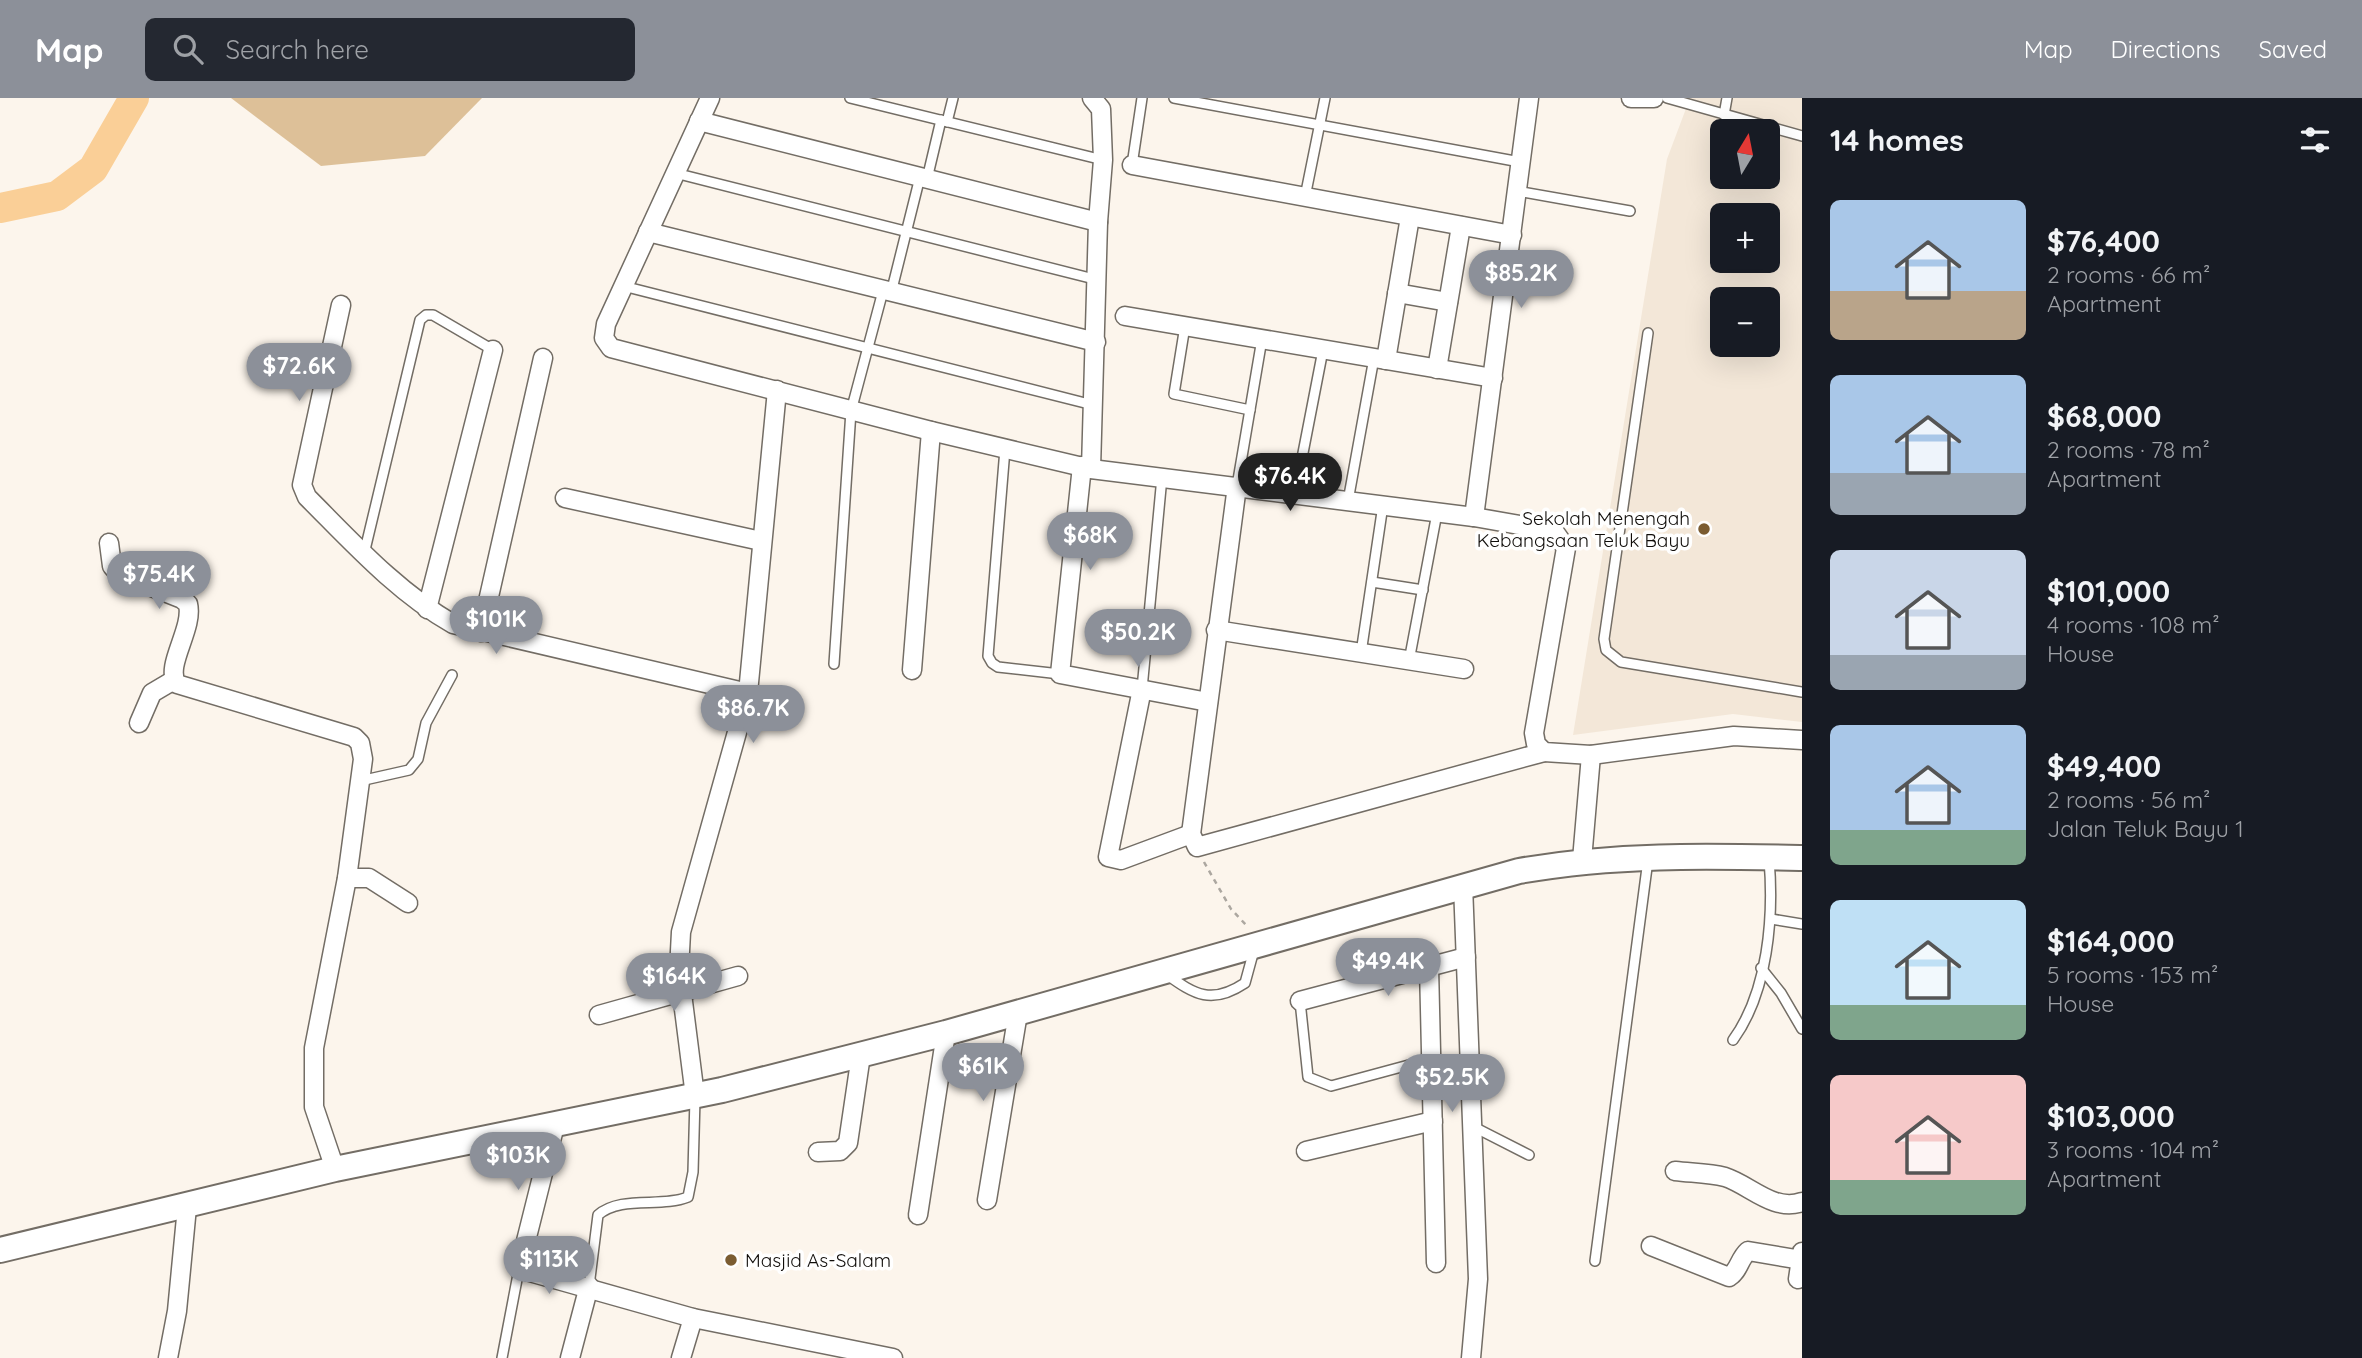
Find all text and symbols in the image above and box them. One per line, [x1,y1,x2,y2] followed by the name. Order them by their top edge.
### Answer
[145,18,635,81] search box
[35,29,103,70] text: Map
[169,30,207,68] icon: search
[225,33,369,66] text: Search here
[2024,34,2073,64] text: Map
[2111,34,2221,64] text: Directions
[2259,34,2327,64] text: Saved
[1710,119,1780,189] north arrow
[1710,119,1780,357] map controls
[1830,121,1964,159] text: 14 homes
[2296,121,2334,159] icon: filters
[1710,203,1780,273] button: +
[2047,222,2160,260] text: $76,400
[1886,228,1970,312] icon: home
[1464,250,1578,310] pin: $85.2K
[1485,258,1557,287] text: $85.2K
[2047,260,2210,289] text: 2 rooms · 66 m²
[1710,287,1780,357] button: −
[2047,289,2161,318] text: Apartment
[242,344,356,403] pin: $72.6K
[263,351,335,380] text: $72.6K
[2047,397,2161,435] text: $68,000
[1886,403,1970,487] icon: home
[2047,435,2210,464] text: 2 rooms · 78 m²
[1233,454,1347,513] pin: $76.4K
[1254,461,1326,490] text: $76.4K
[2047,464,2161,493] text: Apartment
[1477,506,1690,552] place label: Sekolah Menengah Kebangsaan Teluk Bayu
[1049,512,1131,572] pin: $68K
[1063,520,1117,549] text: $68K
[1696,521,1712,537] marker: Sekolah Menengah Kebangsaan Teluk Bayu
[102,552,216,611] pin: $75.4K
[123,559,195,588] text: $75.4K
[2047,572,2170,610] text: $101,000
[1886,578,1970,662] icon: home
[447,596,545,656] pin: $101K
[466,604,526,633] text: $101K
[1081,610,1195,669] pin: $50.2K
[2047,610,2220,639] text: 4 rooms · 108 m²
[1101,617,1175,646] text: $50.2K
[2047,639,2114,668] text: House
[696,686,810,745] pin: $86.7K
[717,693,789,722] text: $86.7K
[2047,747,2161,785] text: $49,400
[1886,753,1970,837] icon: home
[2047,785,2210,814] text: 2 rooms · 56 m²
[2047,814,2244,843] text: Jalan Teluk Bayu 1
[2047,922,2174,960] text: $164,000
[1886,928,1970,1012] icon: home
[1331,939,1445,998] pin: $49.4K
[1352,946,1424,975] text: $49.4K
[625,954,723,1013] pin: $164K
[2047,960,2218,989] text: 5 rooms · 153 m²
[642,961,706,990] text: $164K
[2047,989,2114,1018] text: House
[942,1044,1024,1103] pin: $61K
[958,1051,1008,1080] text: $61K
[1395,1054,1509,1114] pin: $52.5K
[1415,1062,1489,1091] text: $52.5K
[2047,1097,2175,1135] text: $103,000
[1886,1103,1970,1187] icon: home
[469,1132,567,1192] pin: $103K
[2047,1135,2219,1164] text: 3 rooms · 104 m²
[486,1140,550,1169] text: $103K
[2047,1164,2161,1193] text: Apartment
[500,1236,598,1296] pin: $113K
[519,1244,579,1273] text: $113K
[745,1248,891,1272] place label: Masjid As-Salam
[723,1252,739,1268] marker: Masjid As-Salam

